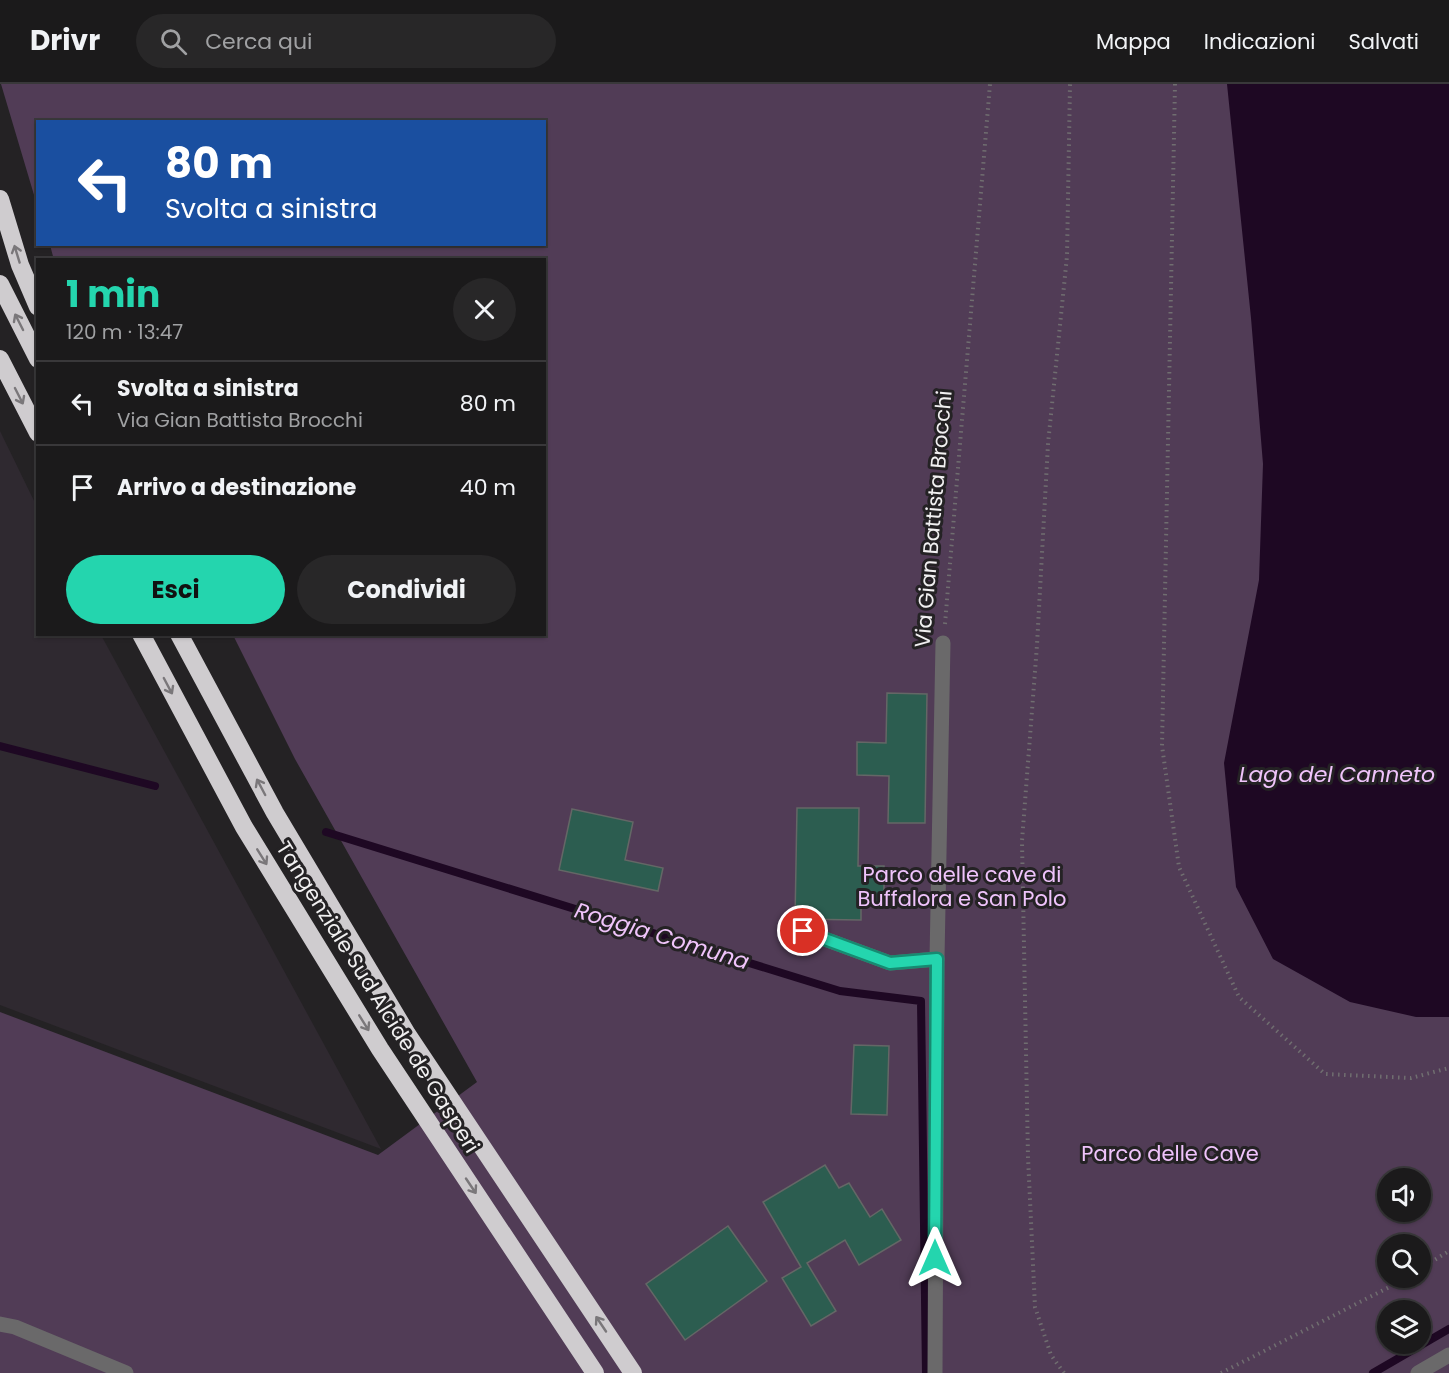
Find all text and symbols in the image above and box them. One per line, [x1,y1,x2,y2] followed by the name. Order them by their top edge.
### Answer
[136,14,556,68] search box
[30,21,100,60] text: Drivr
[157,25,190,58] icon: search
[205,26,312,57] text: Cerca qui
[1096,27,1171,56] text: Mappa
[1204,27,1316,56] text: Indicazioni
[1349,27,1419,56] text: Salvati
[165,134,273,193] text: 80 m
[66,144,144,222] icon: left
[165,190,378,227] text: Svolta a sinistra
[11,245,22,264] one-way arrow
[66,269,160,320] text: 1 min
[453,278,516,341] button: close
[12,313,24,331] one-way arrow
[66,318,183,346] text: 120 m · 13:47
[117,373,299,404] text: Svolta a sinistra
[13,386,25,404] one-way arrow
[66,387,99,420] icon: left
[460,388,516,419] text: 80 m
[907,389,959,649] street label: Via Gian Battista Brocchi
[117,406,363,434] text: Via Gian Battista Brocchi
[66,471,99,504] icon: arrive
[117,472,356,503] text: Arrivo a destinazione
[460,472,516,503] text: 40 m
[66,555,285,624] button: Esci
[297,555,516,624] button: Condividi
[162,677,174,694] one-way arrow
[1239,759,1435,790] water label: Lago del Canneto
[255,779,267,796] one-way arrow
[270,836,486,1158] street label: Tangenziale Sud Alcide de Gasperi
[257,848,269,865] one-way arrow
[858,860,1066,913] park label: Parco delle cave di Buffalora e San Polo
[571,895,753,977] water label: Roggia Comuna
[777,905,828,956] pin
[786,914,819,947] icon: arrive
[359,1014,371,1031] one-way arrow
[1081,1139,1259,1168] park label: Parco delle Cave
[1377,1168,1431,1354] map controls
[1377,1168,1431,1222] button: sound
[466,1177,478,1194] one-way arrow
[903,1226,967,1290] position arrow
[1377,1234,1431,1288] button: search
[1377,1300,1431,1354] button: layers
[594,1316,607,1333] one-way arrow

